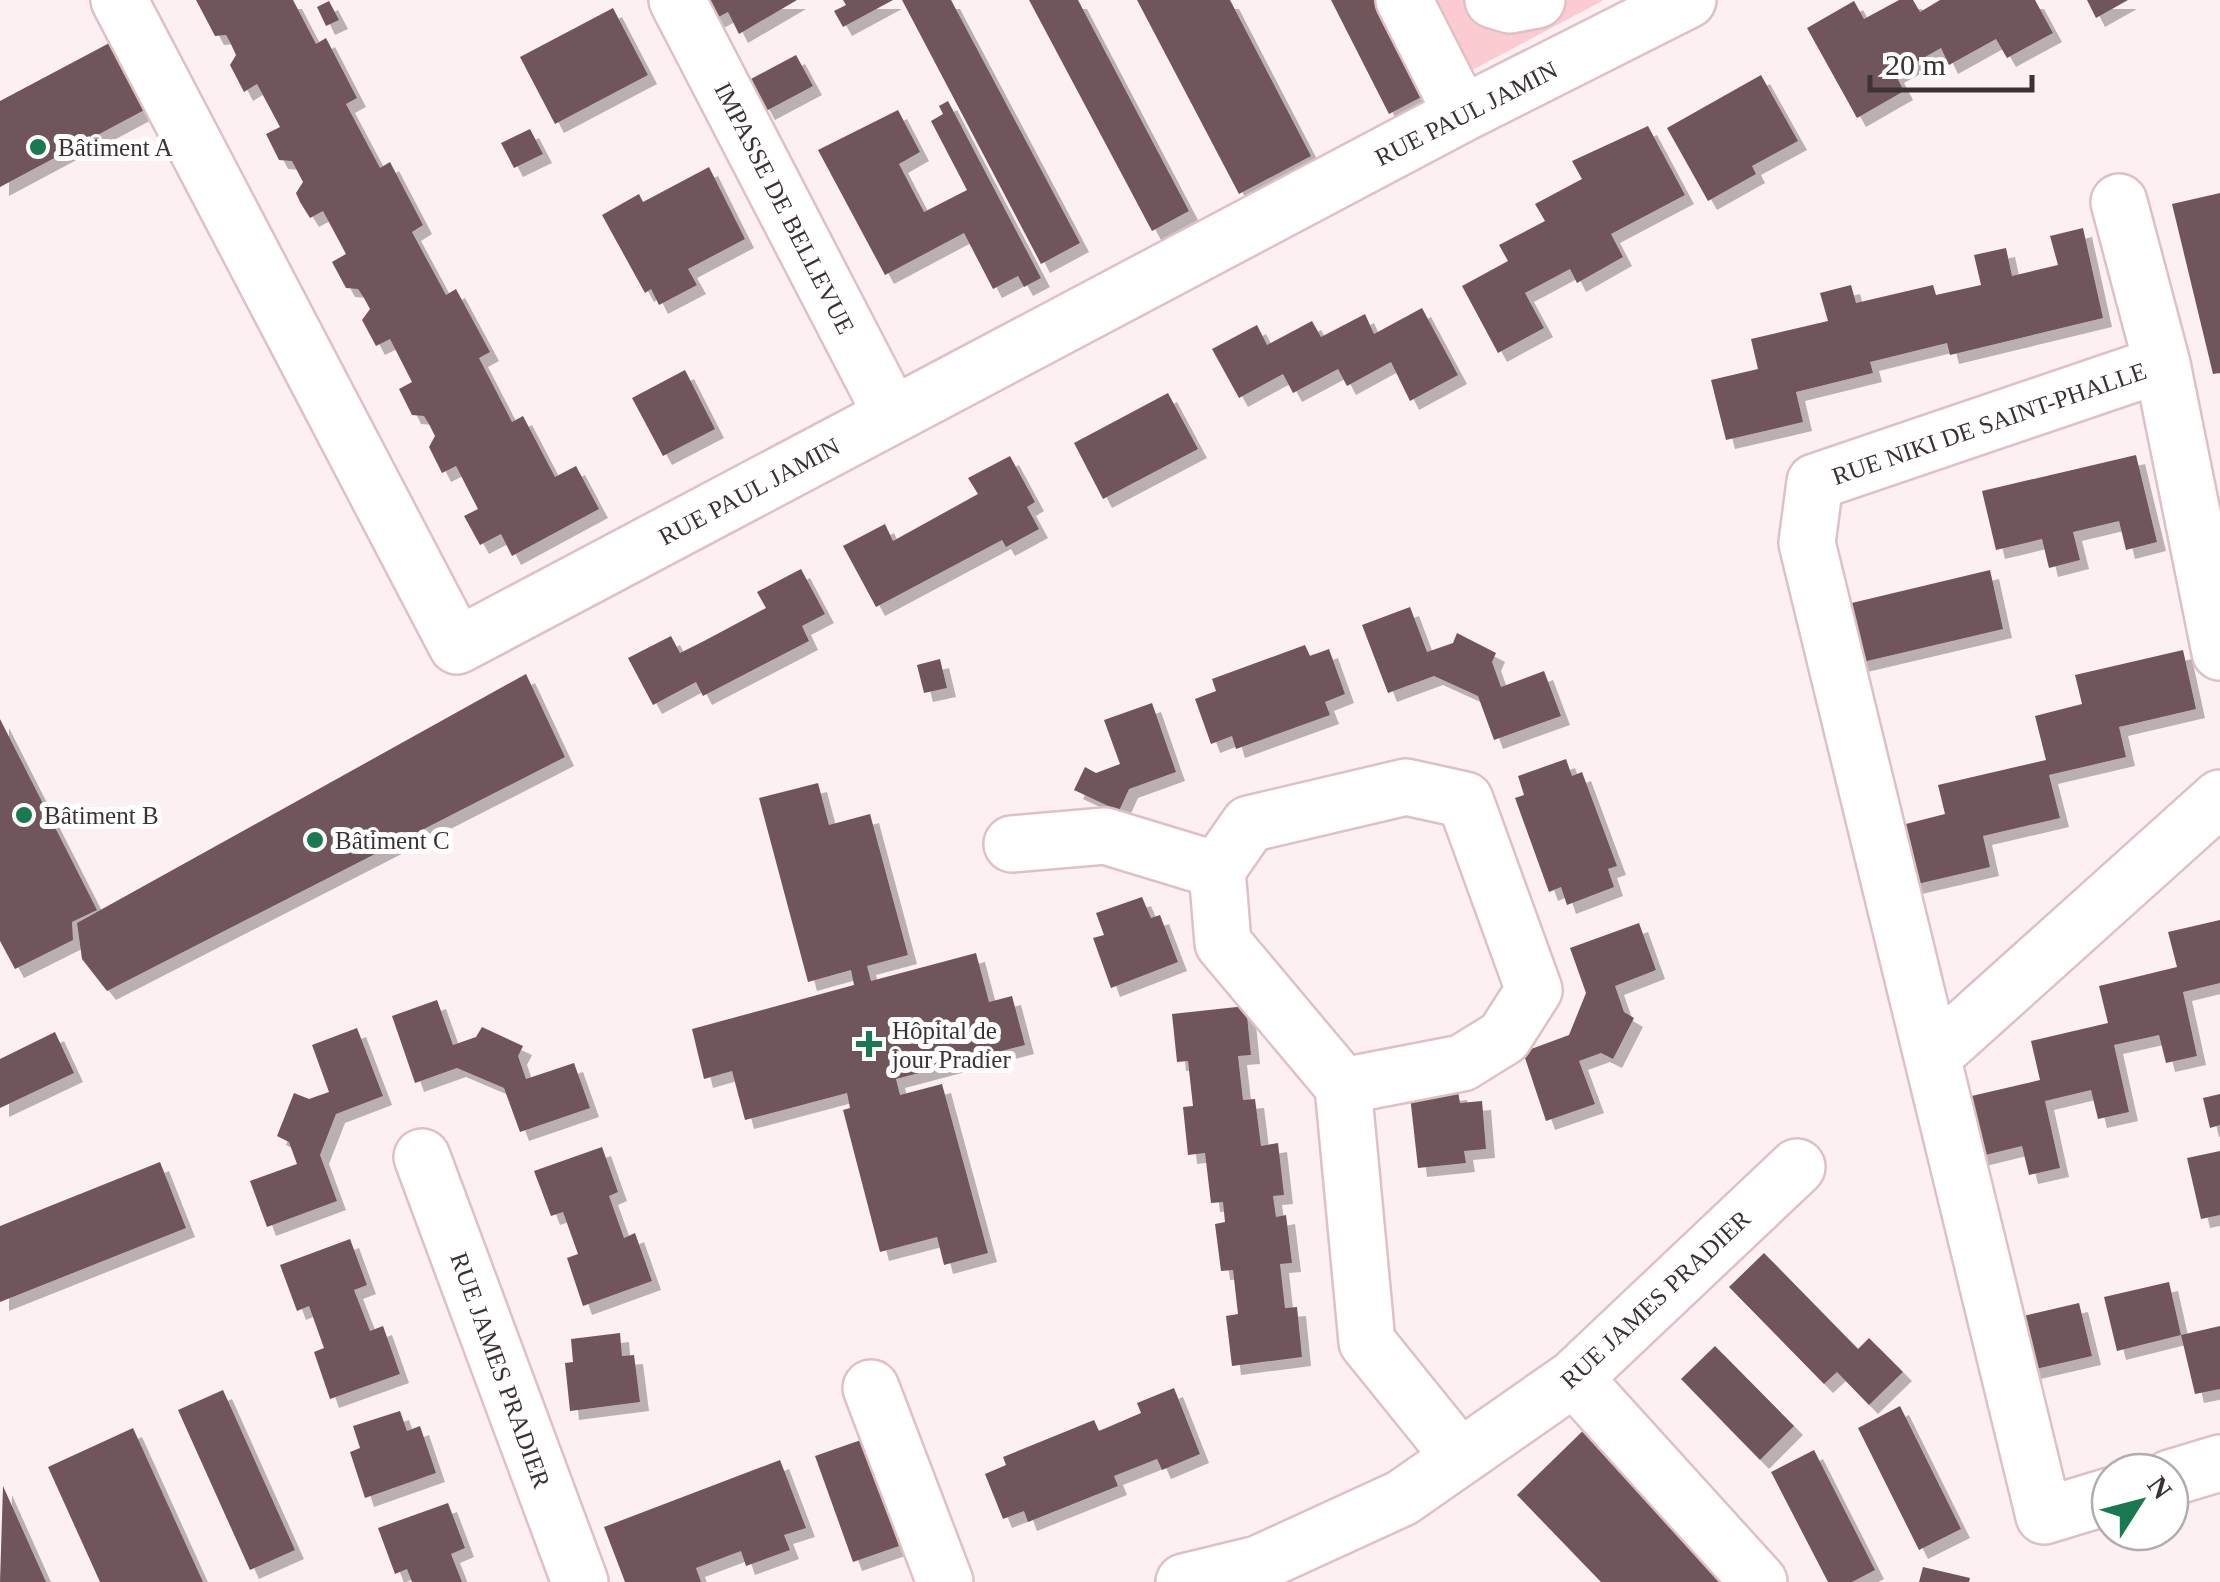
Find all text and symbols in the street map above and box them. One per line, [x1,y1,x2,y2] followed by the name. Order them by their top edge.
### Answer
[1870,30,2032,92] scale bar
[1885,48,1946,81] text: 20 m
[1371,56,1562,171] street label: RUE PAUL JAMIN
[709,78,860,338] street label: IMPASSE DE BELLEVUE
[58,134,173,161] place label: Bâtiment A
[27,136,49,158] marker: Bâtiment A
[1829,357,2150,490] street label: RUE NIKI DE SAINT-PHALLE
[654,432,844,551] street label: RUE PAUL JAMIN
[44,802,159,829] place label: Bâtiment B
[13,804,35,826] marker: Bâtiment B
[335,827,450,854] place label: Bâtiment C
[304,829,326,851] marker: Bâtiment C
[891,1017,1011,1073] place label: Hôpital de jour Pradier
[856,1031,882,1057] marker: Hôpital de jour Pradier
[1555,1204,1756,1394] street label: RUE JAMES PRADIER
[445,1249,556,1492] street label: RUE JAMES PRADIER
[2090,1452,2190,1552] north arrow
[2141,1470,2178,1505] text: N

